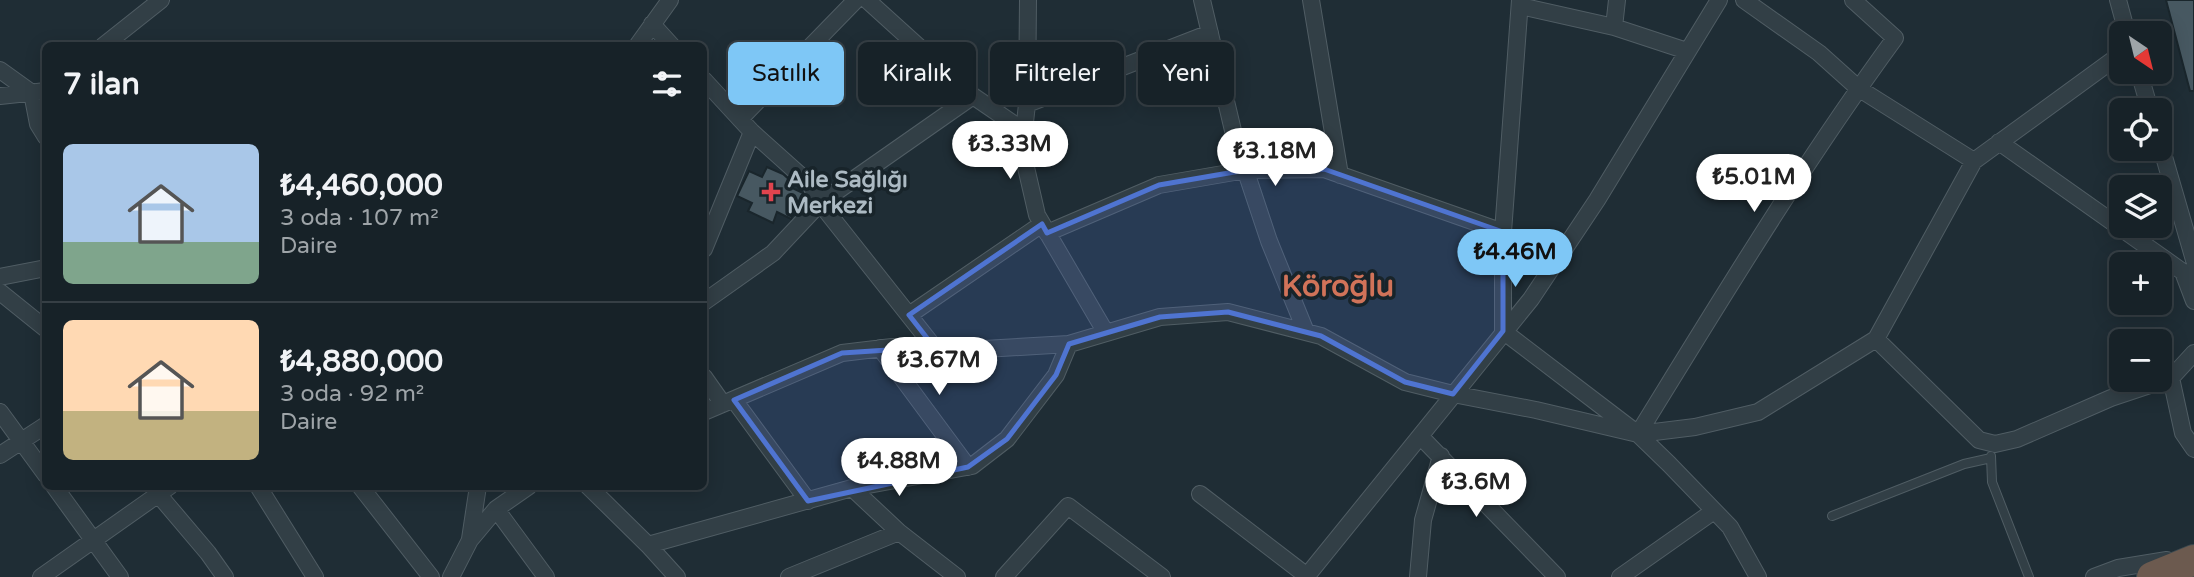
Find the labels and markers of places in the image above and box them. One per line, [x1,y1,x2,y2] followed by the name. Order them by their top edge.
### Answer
[953,122,1067,181] pin: ₺3.33M
[1218,128,1332,188] pin: ₺3.18M
[1697,154,1811,214] pin: ₺5.01M
[787,166,908,220] place label: Aile Sağlığı Merkezi
[761,182,781,202] marker: Aile Sağlığı Merkezi
[1458,230,1572,289] pin: ₺4.46M
[882,338,996,397] pin: ₺3.67M
[842,438,956,498] pin: ₺4.88M
[1427,460,1525,519] pin: ₺3.6M

